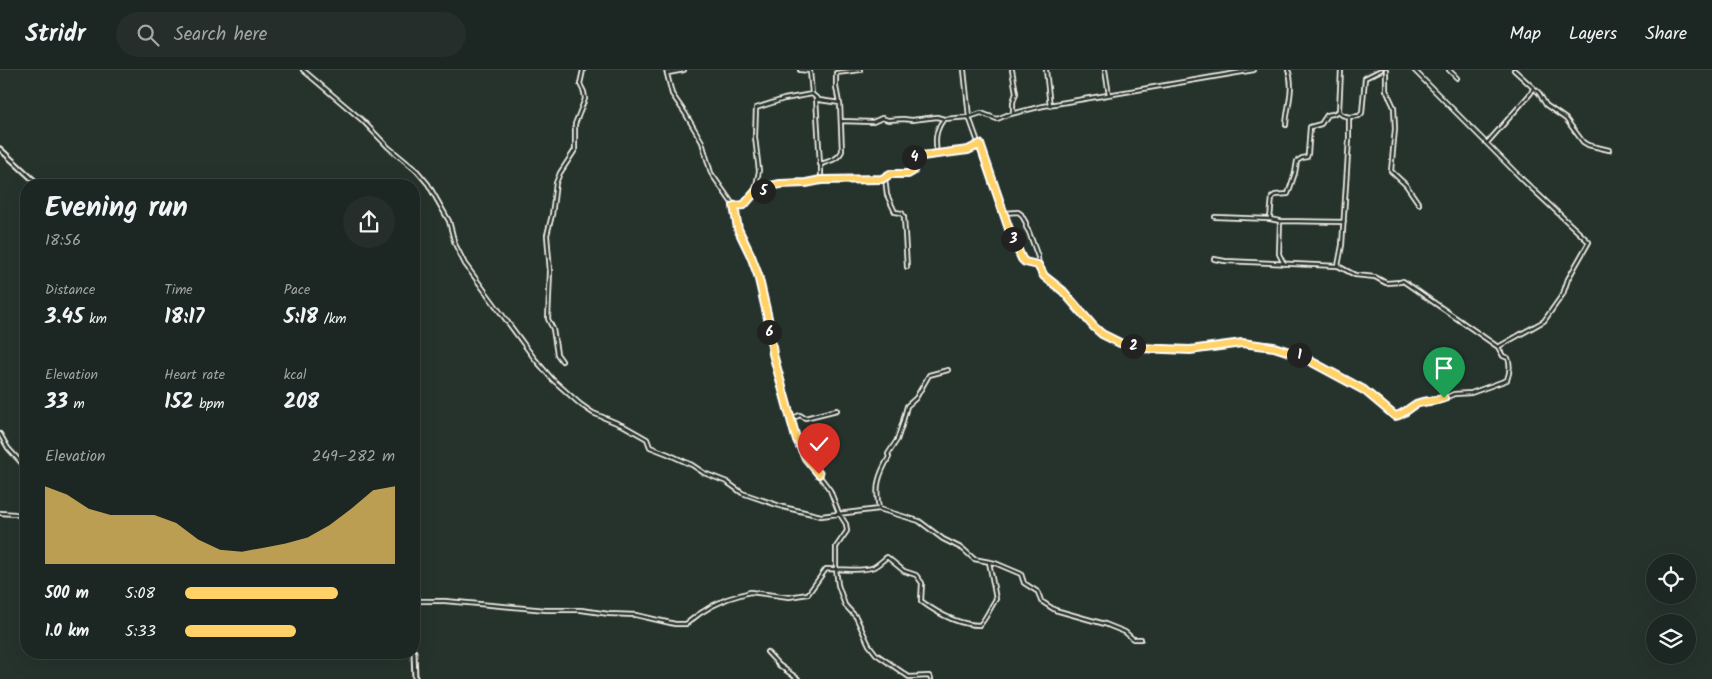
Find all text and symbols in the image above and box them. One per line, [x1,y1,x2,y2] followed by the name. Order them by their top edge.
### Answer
[116,12,466,57] search box
[25,15,86,54] text: Stridr
[174,20,267,50] text: Search here
[1510,20,1541,49] text: Map
[1569,20,1617,49] text: Layers
[1645,20,1687,49] text: Share
[134,21,162,49] icon: search
[902,144,926,170] pin: 4
[911,146,918,168] text: 4
[750,178,776,204] pin: 5
[760,180,767,202] text: 5
[45,186,188,231] text: Evening run
[343,196,395,248] button: share
[1000,226,1026,252] pin: 3
[45,228,81,253] text: 18:56
[1010,228,1017,250] text: 3
[45,279,95,301] text: Distance
[164,279,193,301] text: Time
[284,279,310,301] text: Pace
[45,301,84,334] text: 3.45
[164,301,204,334] text: 18:17
[284,301,318,334] text: 5:18
[84,308,107,330] text: km
[318,308,346,330] text: /km
[756,320,782,344] pin: 6
[766,321,773,343] text: 6
[1120,334,1146,358] pin: 2
[1129,335,1138,357] text: 2
[1286,342,1312,368] pin: 1
[1297,344,1302,366] text: 1
[1423,347,1465,398] pin
[1430,354,1458,382] icon: arrive
[45,364,98,386] text: Elevation
[164,364,225,386] text: Heart rate
[284,364,306,386] text: kcal
[45,386,68,419] text: 33
[164,386,194,419] text: 152
[284,386,319,419] text: 208
[68,393,85,415] text: m
[194,393,224,415] text: bpm
[798,423,840,474] pin
[805,430,833,458] icon: check
[45,444,106,469] text: Elevation
[312,444,395,469] text: 249–282 m
[1646,554,1696,664] map controls
[1646,554,1696,604] button: locate
[45,581,89,606] text: 500 m
[125,581,155,606] text: 5:08
[1646,614,1696,664] button: layers
[45,619,89,644] text: 1.0 km
[125,619,156,644] text: 5:33

